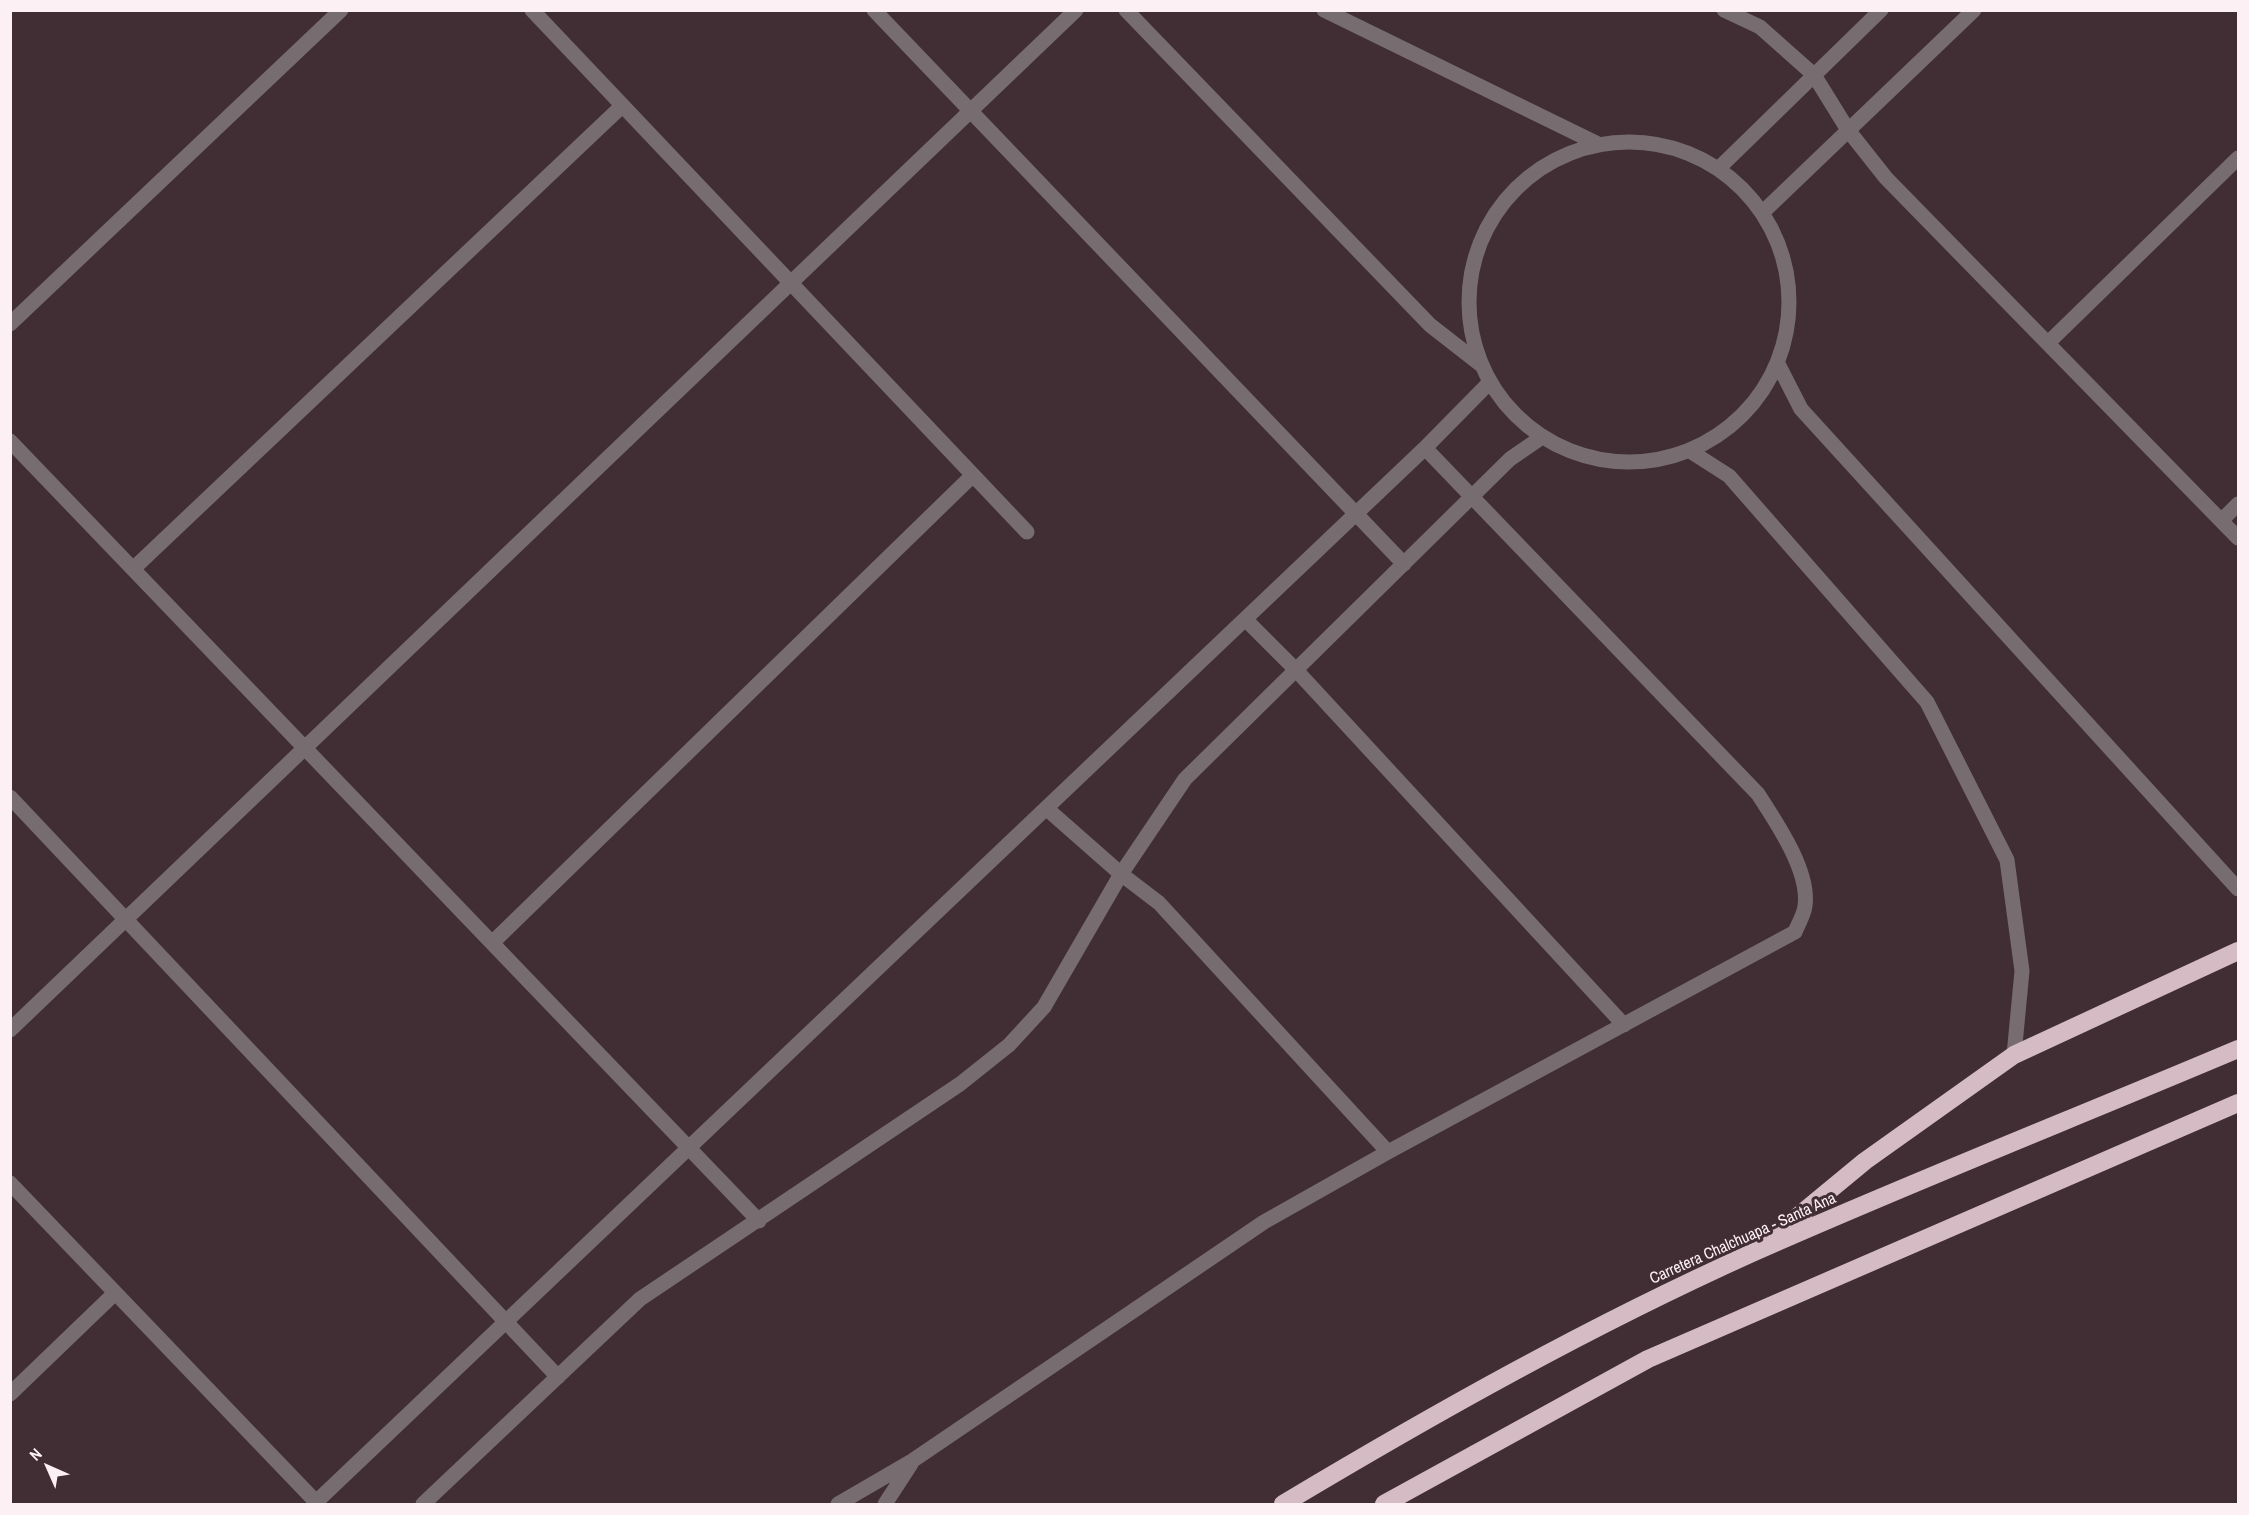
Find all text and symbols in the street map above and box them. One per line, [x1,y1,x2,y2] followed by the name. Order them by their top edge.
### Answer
[1647,1189,1839,1289] street label: Carretera Chalchuapa - Santa Ana
[18,1437,78,1497] north arrow
[24,1443,46,1465] text: N

